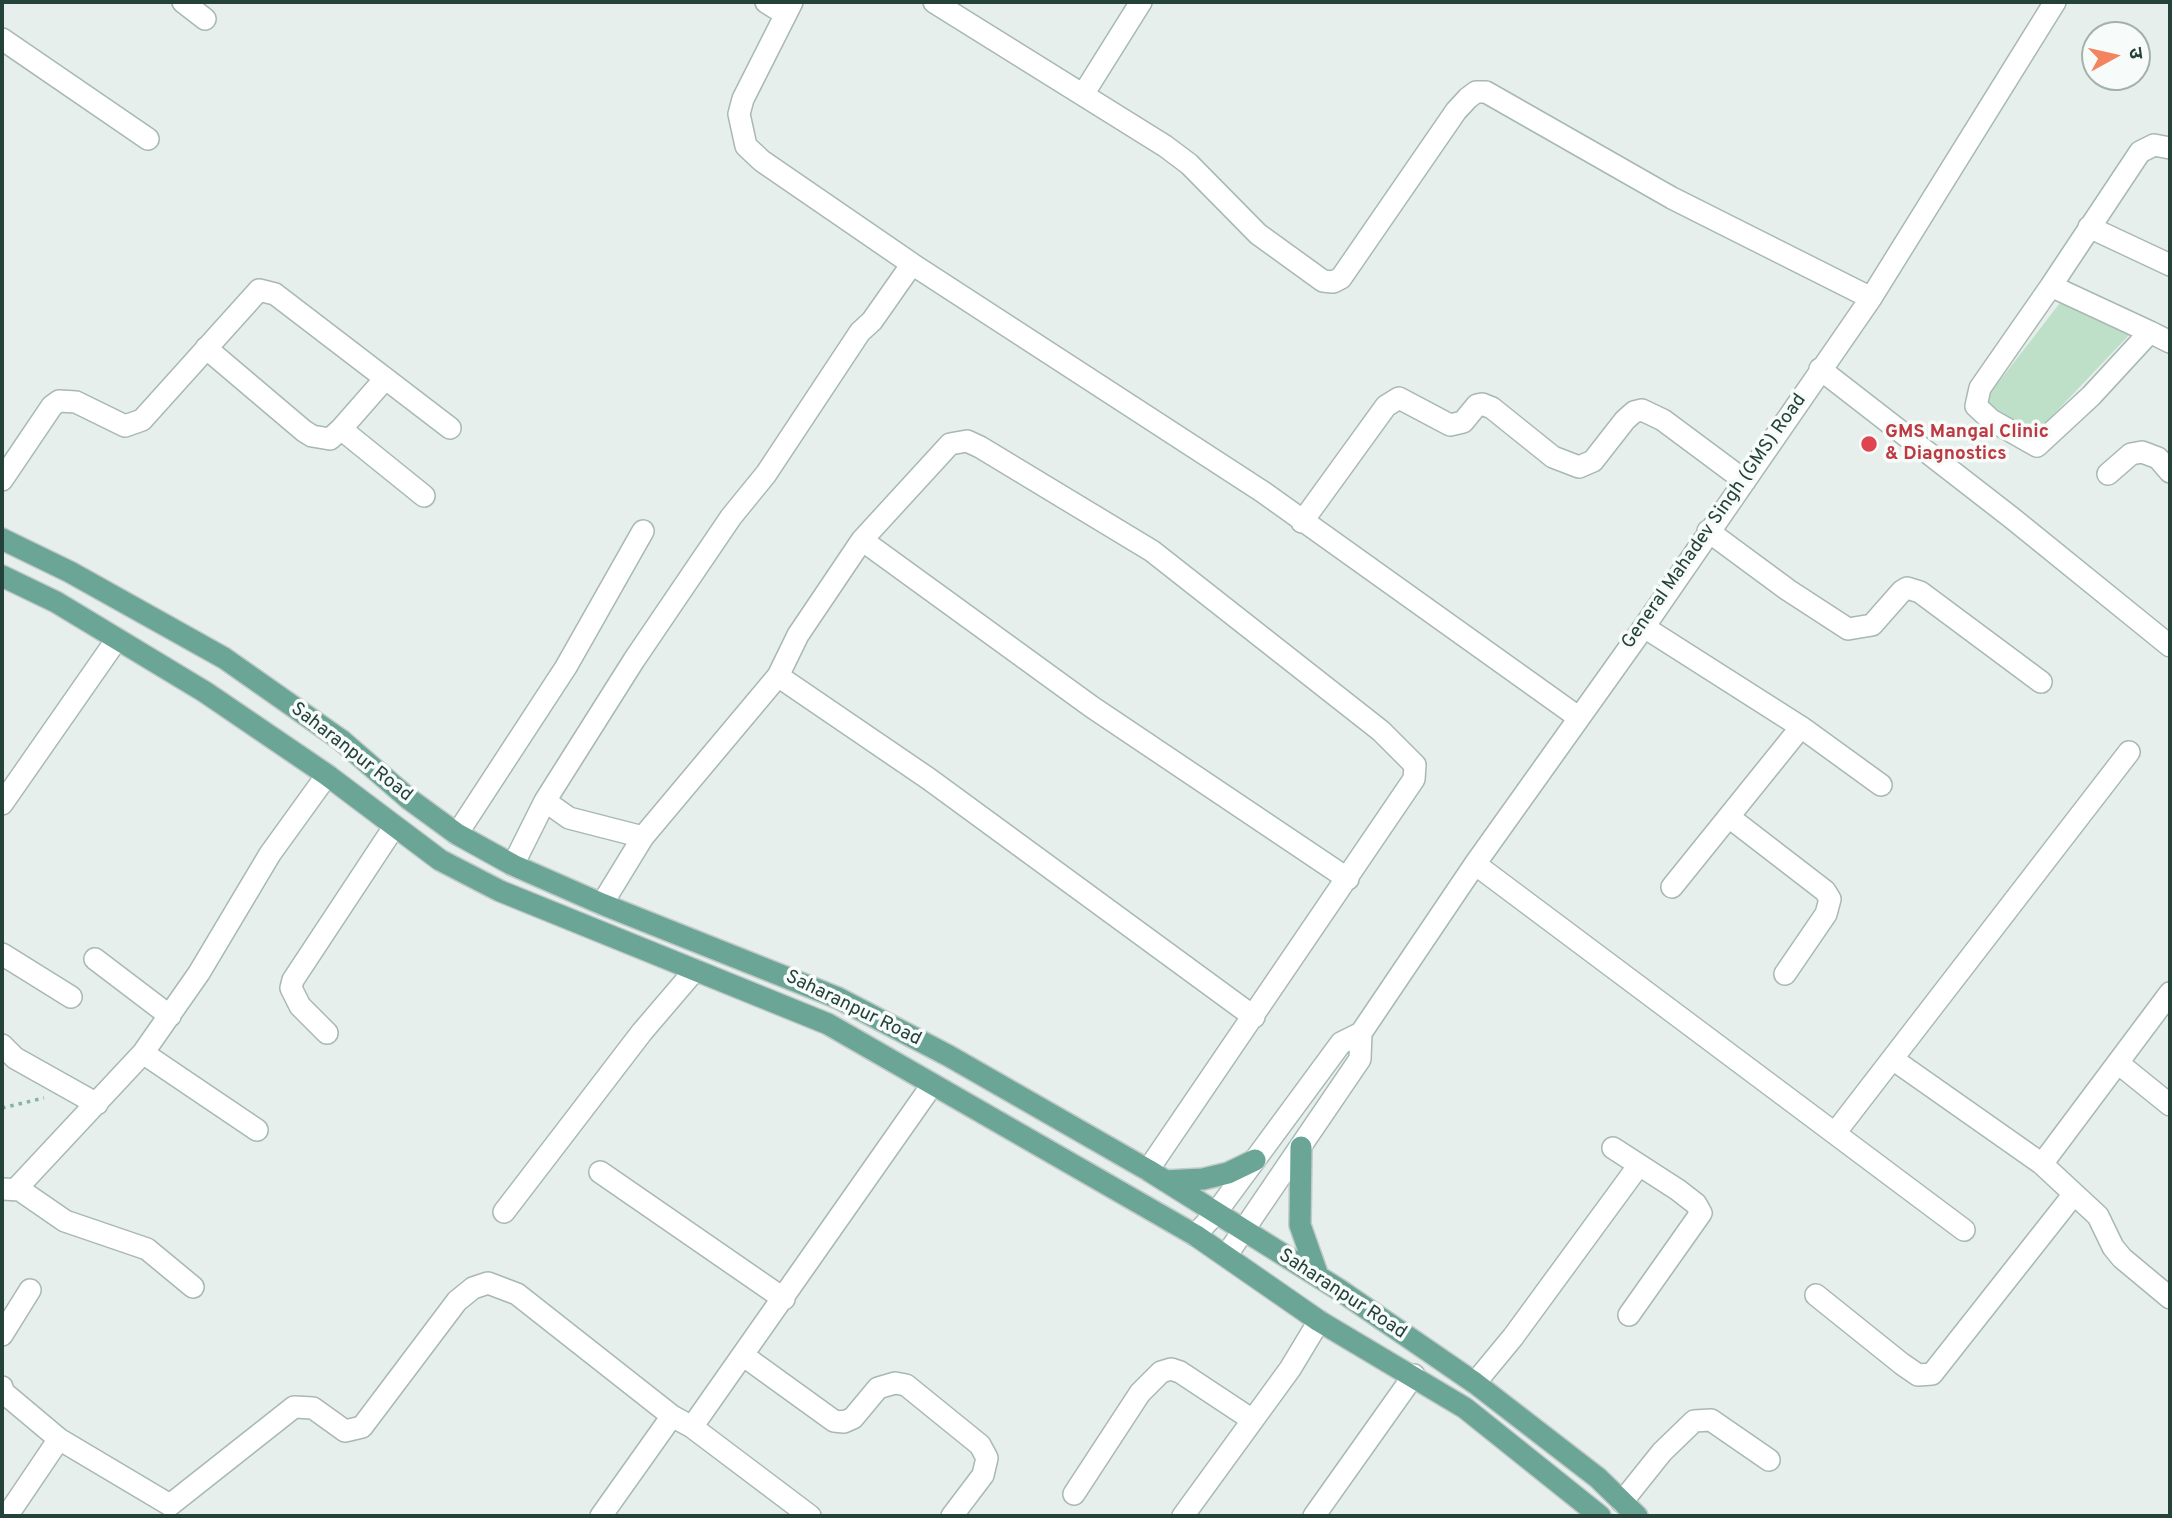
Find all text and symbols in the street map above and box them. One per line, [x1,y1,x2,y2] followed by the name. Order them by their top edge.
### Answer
[2081,21,2151,91] north arrow
[2122,46,2147,61] text: उ
[1618,390,1812,654] street label: General Mahadev Singh (GMS) Road
[1885,422,2049,466] place label: GMS Mangal Clinic & Diagnostics
[1859,434,1879,454] marker: GMS Mangal Clinic & Diagnostics
[286,698,416,808] street label: Saharanpur Road
[781,966,925,1052] street label: Saharanpur Road
[1274,1245,1410,1345] street label: Saharanpur Road

